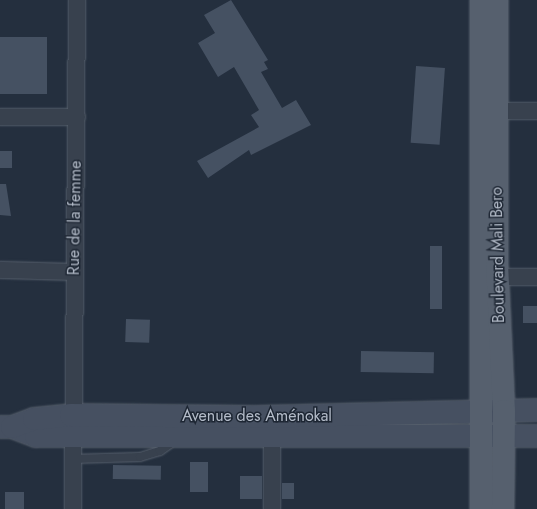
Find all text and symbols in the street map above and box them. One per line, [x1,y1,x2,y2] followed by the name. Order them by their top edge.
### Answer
[64,160,86,276] street label: Rue de la femme
[487,187,509,323] street label: Boulevard Mali Bero
[182,406,332,426] street label: Avenue des Aménokal

